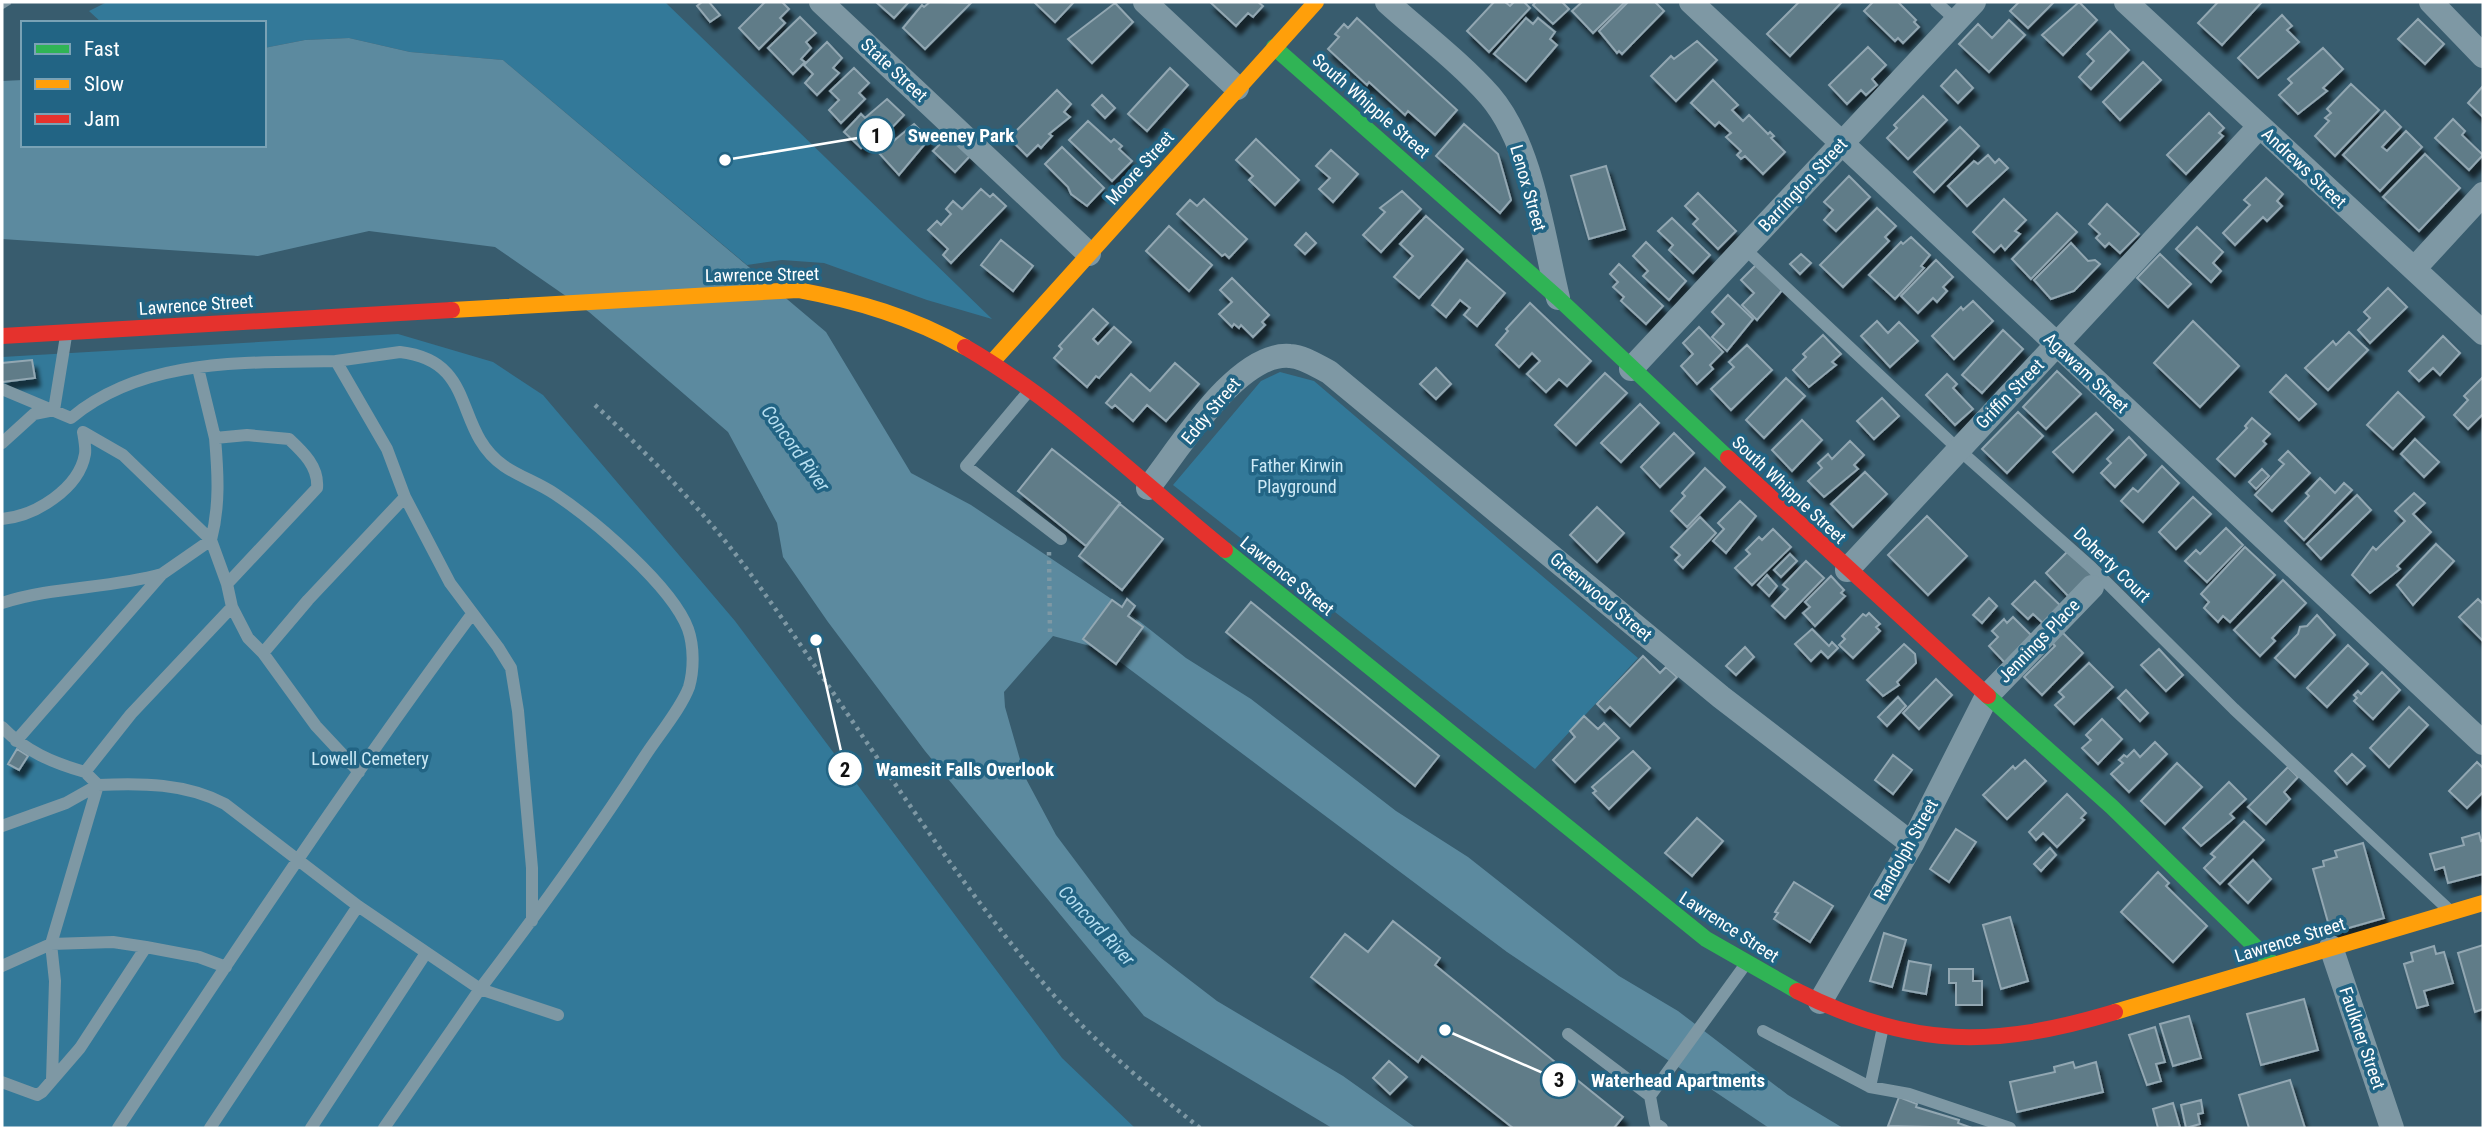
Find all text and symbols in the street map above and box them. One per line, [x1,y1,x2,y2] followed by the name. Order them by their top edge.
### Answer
[21,21,266,147] legend
[857,34,932,106] street label: State Street
[84,37,120,61] text: Fast
[1308,49,1434,162] street label: South Whipple Street
[84,72,124,96] text: Slow
[84,107,120,131] text: Jam
[859,115,1028,155] callout: Sweeney Park
[2258,123,2351,212] street label: Andrews Street
[871,124,881,148] text: 1
[908,124,1015,147] text: Sweeney Park
[1101,127,1178,209] street label: Moore Street
[1754,133,1851,236] street label: Barrington Street
[1506,142,1551,233] street label: Lenox Street
[705,263,819,286] street label: Lawrence Street
[138,290,254,319] street label: Lawrence Street
[2040,328,2133,417] street label: Agawam Street
[1971,354,2048,433] street label: Griffin Street
[1177,373,1245,448] street label: Eddy Street
[757,401,835,496] water label: Concord River
[1728,431,1851,548] street label: South Whipple Street
[1250,455,1344,497] park label: Father Kirwin Playground
[2070,523,2155,606] street label: Doherty Court
[1236,531,1338,620] street label: Lawrence Street
[1546,548,1657,645] street label: Greenwood Street
[1994,594,2084,687] street label: Jennings Place
[311,748,429,769] park label: Lowell Cemetery
[827,749,1068,789] callout: Wamesit Falls Overlook
[840,758,850,782] text: 2
[876,758,1055,781] text: Wamesit Falls Overlook
[1869,795,1942,904] street label: Randolph Street
[1054,880,1140,971] water label: Concord River
[1676,887,1783,967] street label: Lawrence Street
[2232,913,2348,966] street label: Lawrence Street
[2335,984,2390,1092] street label: Faulkner Street
[1541,1060,1779,1100] callout: Waterhead Apartments
[1554,1068,1564,1092] text: 3
[1591,1069,1765,1092] text: Waterhead Apartments

